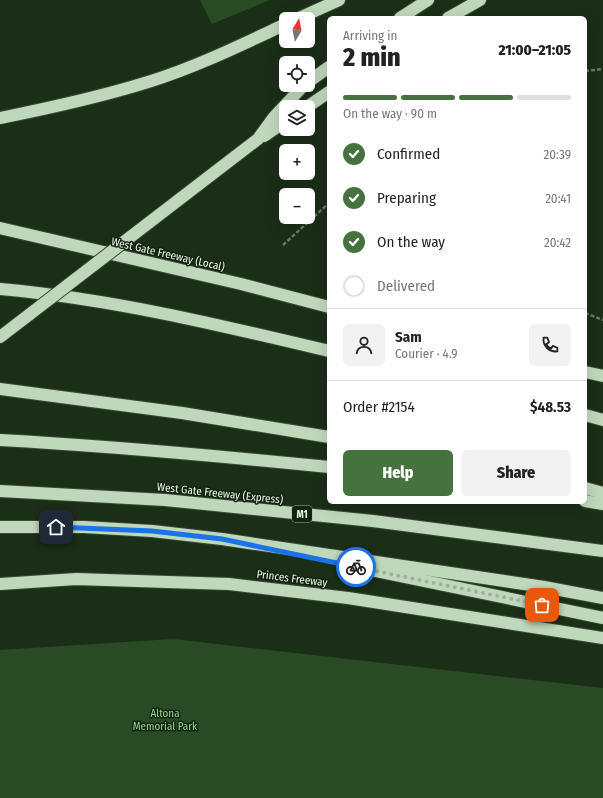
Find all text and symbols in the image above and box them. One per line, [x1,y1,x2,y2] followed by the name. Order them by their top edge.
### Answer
[279,12,315,48] north arrow
[279,12,315,224] map controls
[343,28,397,43] text: Arriving in
[499,41,571,59] text: 21:00–21:05
[343,42,401,73] text: 2 min
[279,56,315,92] button: locate
[279,100,315,136] button: layers
[343,106,437,121] text: On the way · 90 m
[343,143,365,165] icon: check
[279,144,315,180] button: +
[377,145,440,163] text: Confirmed
[544,147,571,162] text: 20:39
[343,187,365,209] icon: check
[279,188,315,224] button: −
[377,189,436,207] text: Preparing
[545,191,571,206] text: 20:41
[343,231,365,253] icon: check
[377,233,445,251] text: On the way
[110,235,226,274] street label: West Gate Freeway (Local)
[544,235,571,250] text: 20:42
[377,277,435,295] text: Delivered
[343,324,385,366] button: person
[529,324,571,366] button: phone
[395,328,422,346] text: Sam
[395,346,458,361] text: Courier · 4.9
[343,398,415,416] text: Order #2154
[530,398,571,416] text: $48.53
[343,450,453,496] button: Help
[461,450,571,496] button: Share
[156,480,284,507] street label: West Gate Freeway (Express)
[292,506,312,522] road number: M1
[39,510,73,544] pin
[45,516,67,538] icon: home
[336,547,376,587] courier
[345,556,367,578] icon: bike
[256,568,328,589] street label: Princes Freeway
[525,588,559,622] pin
[531,594,553,616] icon: bag
[133,707,198,733] park label: Altona Memorial Park

